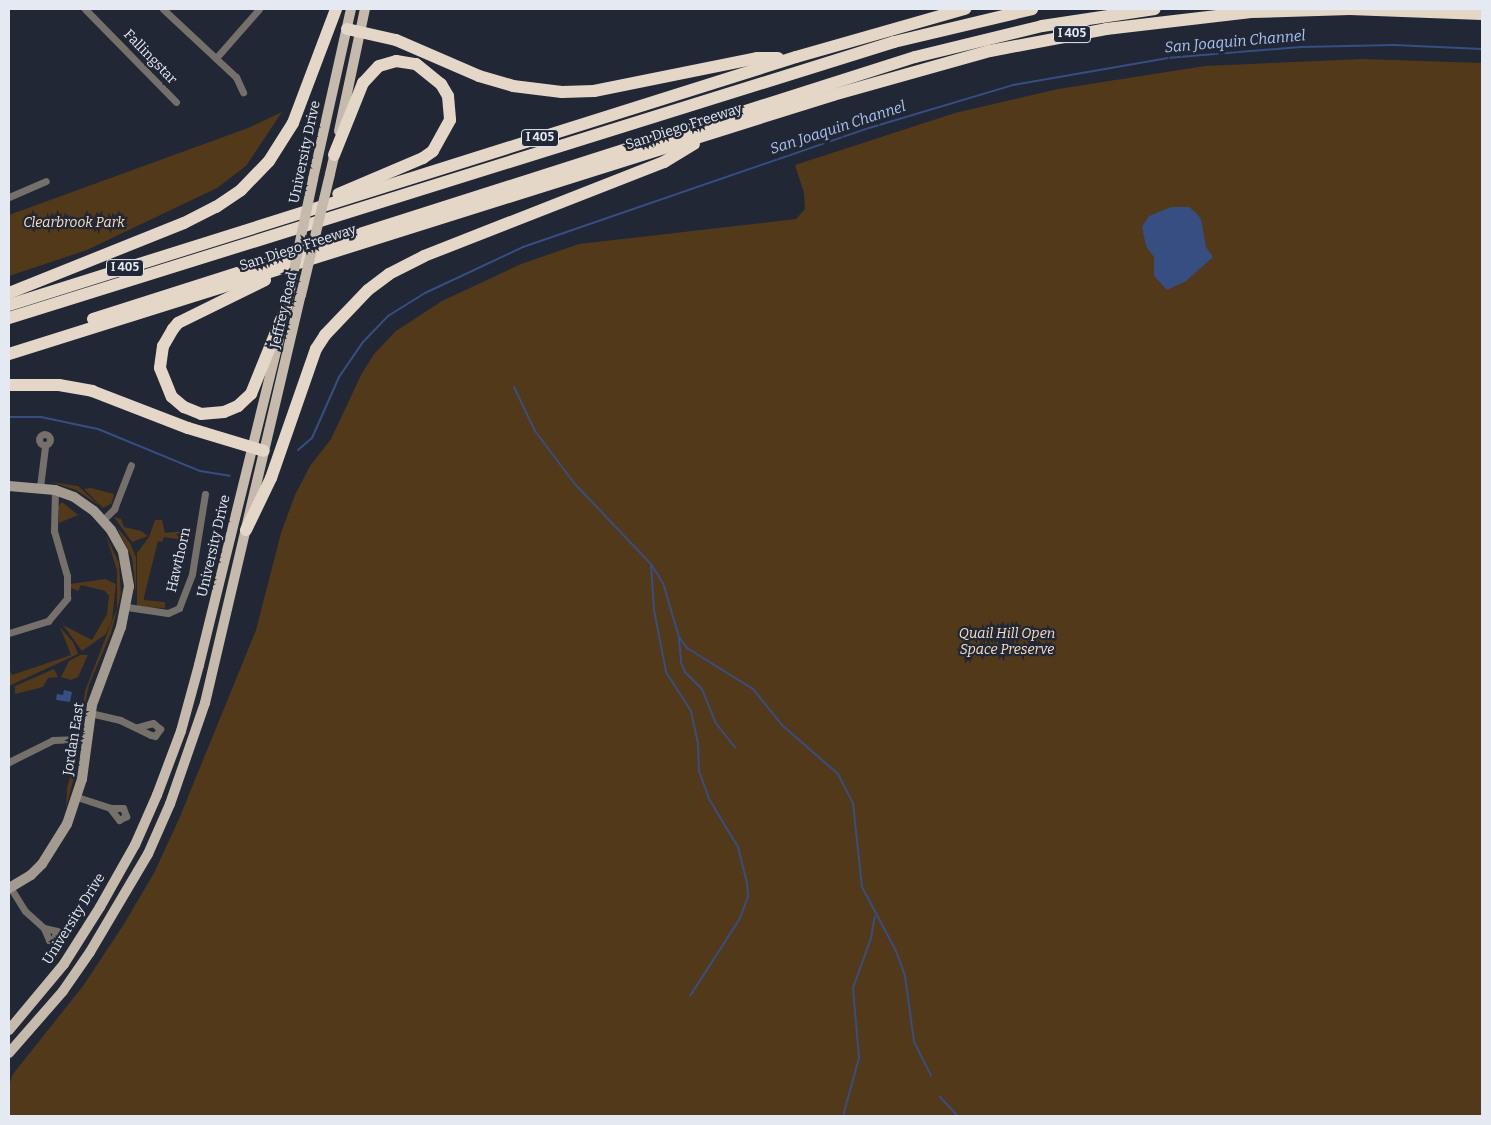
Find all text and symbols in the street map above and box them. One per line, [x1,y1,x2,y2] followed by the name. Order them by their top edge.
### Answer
[1052,24,1092,44] road number: I 405
[120,26,180,88] street label: Fallingstar
[1164,27,1306,57] water label: San Joaquin Channel
[768,98,908,158] water label: San Joaquin Channel
[286,99,324,205] street label: University Drive
[624,100,744,154] street label: San Diego Freeway
[520,128,560,148] road number: I 405
[23,215,125,231] park label: Clearbrook Park
[238,221,358,275] street label: San Diego Freeway
[105,258,145,278] road number: I 405
[267,270,301,350] street label: Jeffrey Road
[194,493,234,599] street label: University Drive
[163,526,195,594] street label: Hawthorn
[959,626,1055,658] park label: Quail Hill Open Space Preserve
[60,701,88,777] street label: Jordan East
[39,870,109,968] street label: University Drive

